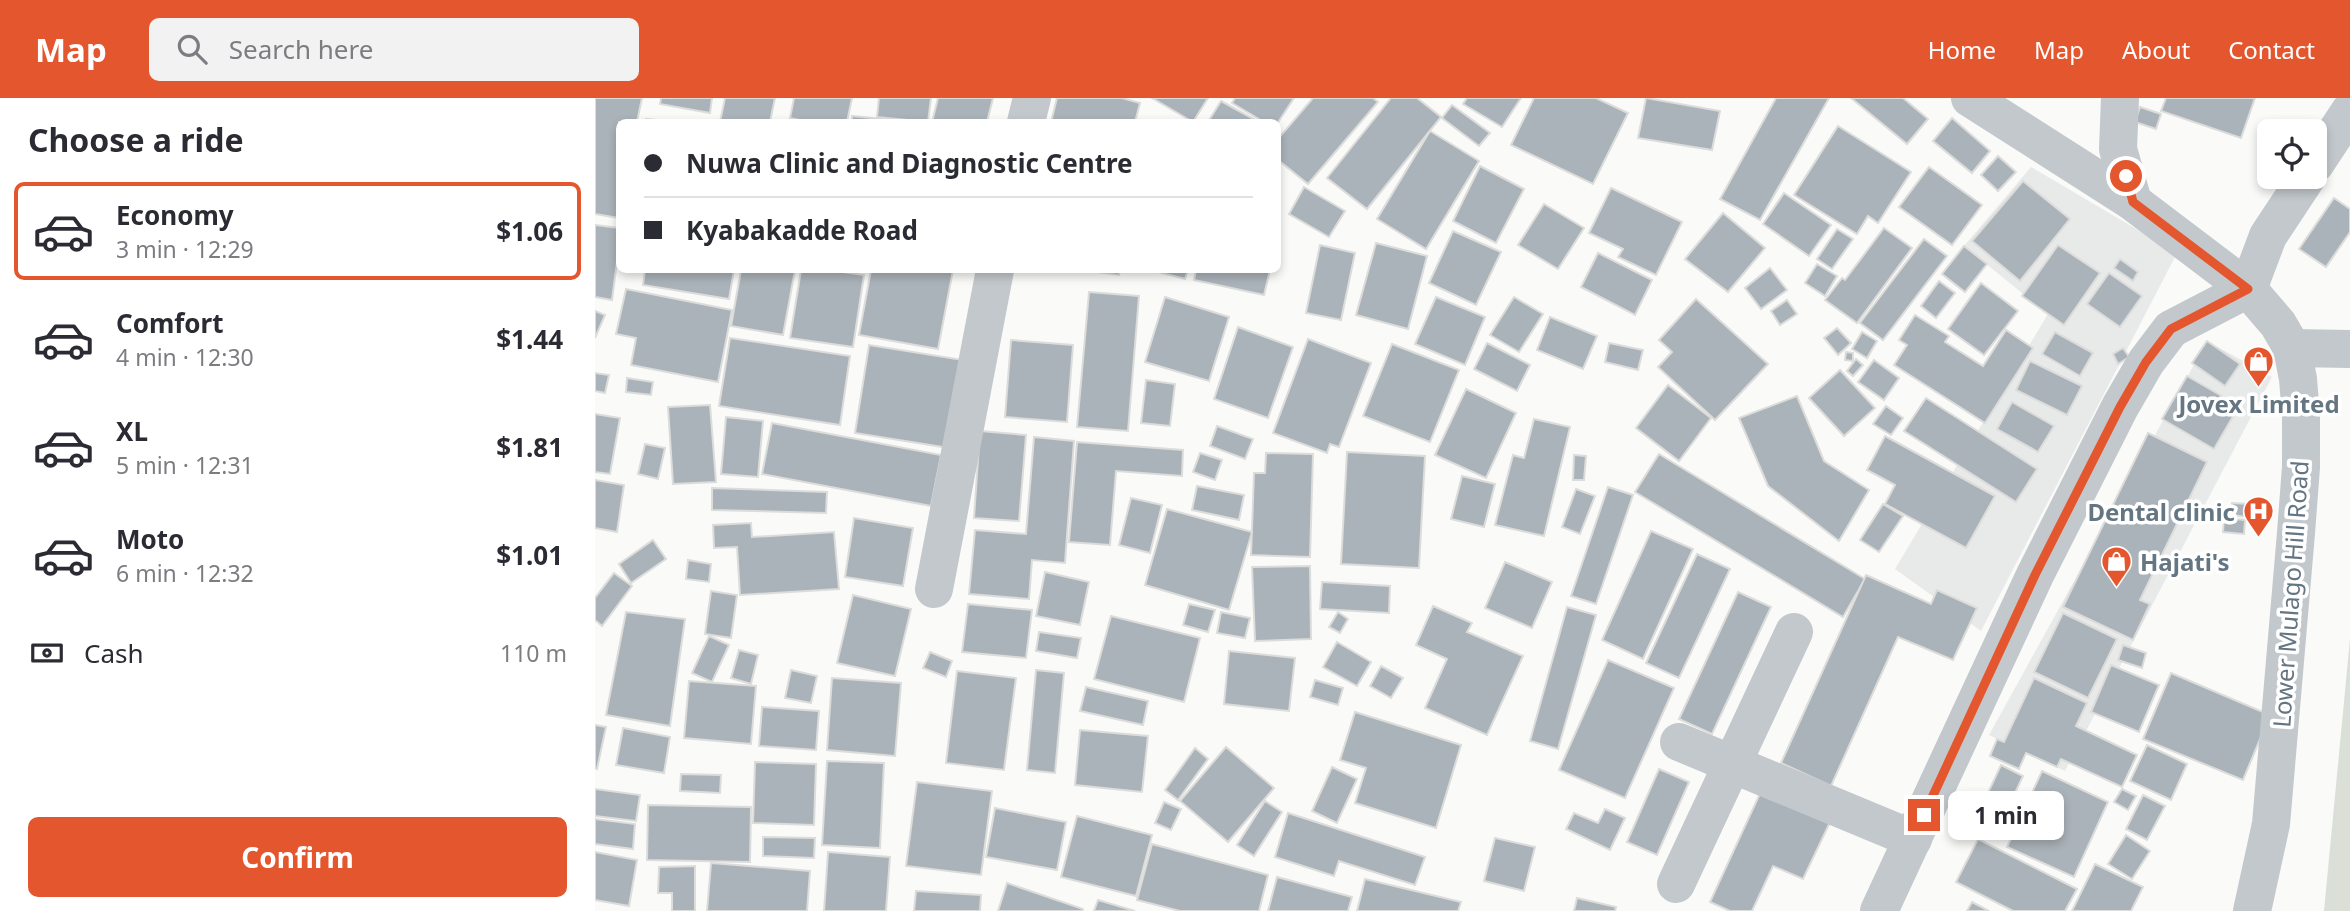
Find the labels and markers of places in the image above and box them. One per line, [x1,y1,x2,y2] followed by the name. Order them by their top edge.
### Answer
[2242,344,2276,388] shop icon: Jovex Limited
[2176,387,2340,420] place label: Jovex Limited
[2241,494,2275,538] hospital icon: Dental clinic
[2087,495,2235,528] place label: Dental clinic
[2100,544,2134,588] shop icon: Hajati's
[2140,545,2230,578] place label: Hajati's

